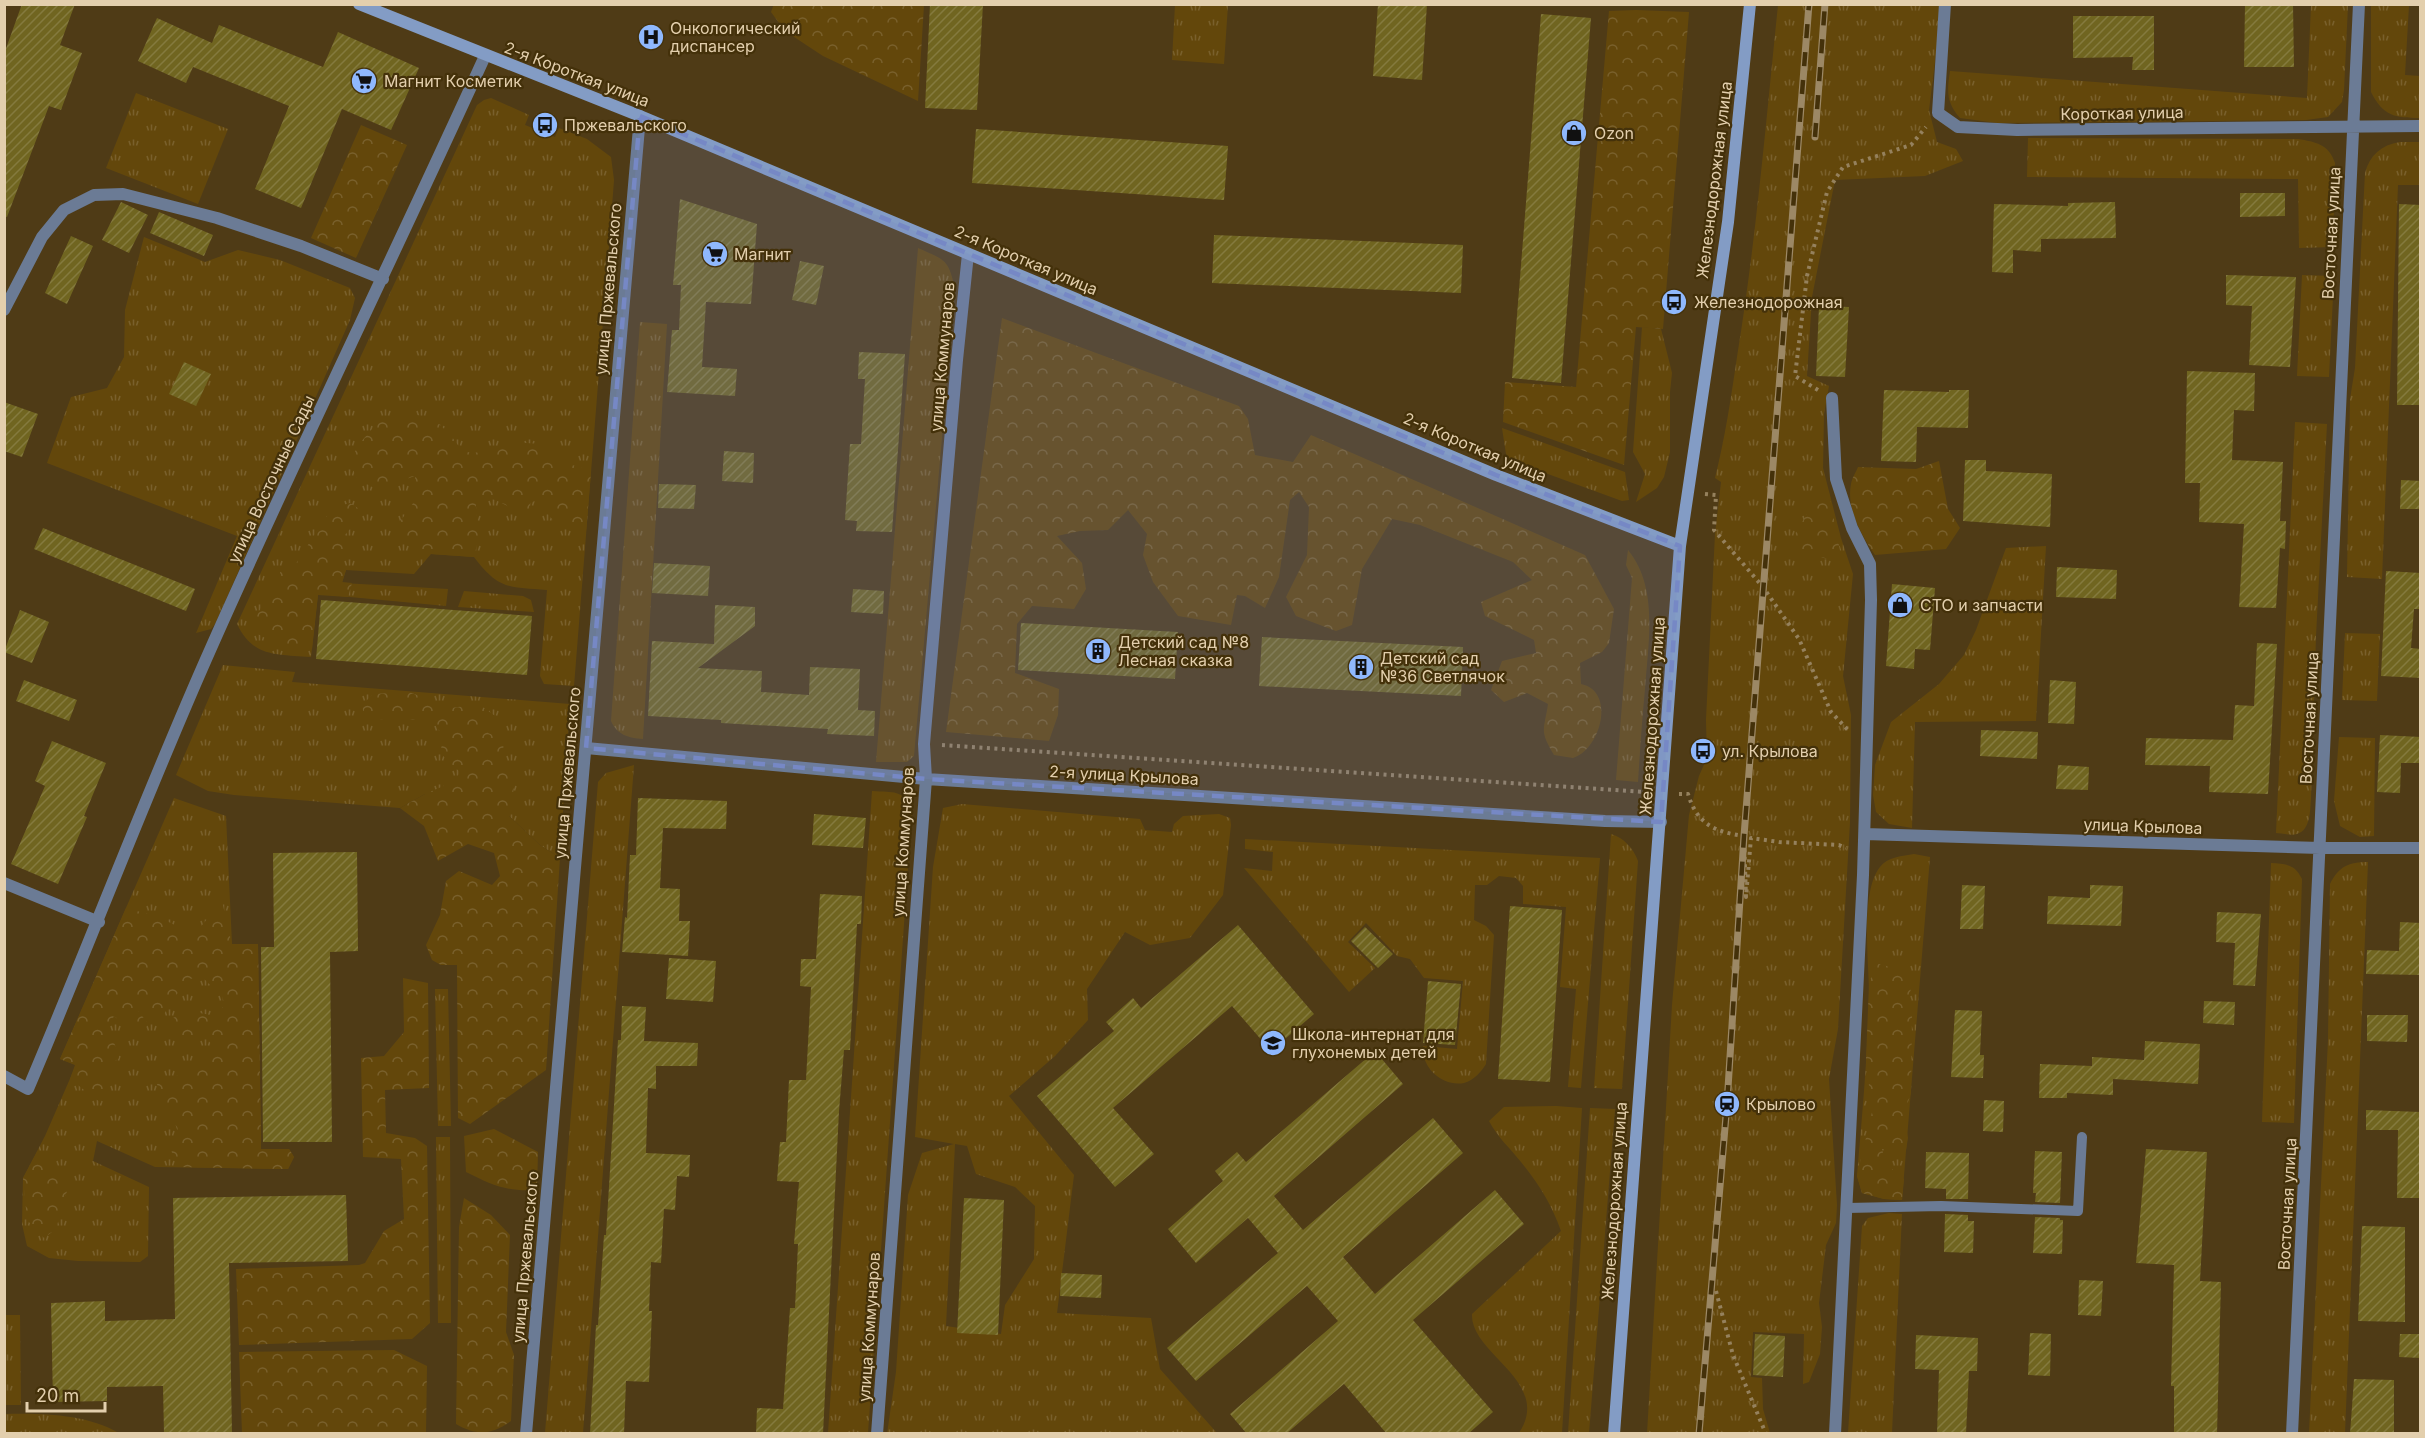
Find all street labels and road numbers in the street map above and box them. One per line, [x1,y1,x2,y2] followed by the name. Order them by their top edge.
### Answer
[502,37,652,111] street label: 2-я Короткая улица
[1692,80,1736,280] street label: Железнодорожная улица
[2060,102,2184,124] street label: Короткая улица
[2318,166,2344,300] street label: Восточная улица
[591,202,625,376] street label: улица Пржевальского
[951,221,1101,299] street label: 2-я Короткая улица
[925,281,959,433] street label: улица Коммунаров
[223,392,319,566] street label: улица Восточные Сады
[1400,408,1550,486] street label: 2-я Короткая улица
[1635,616,1669,816] street label: Железнодорожная улица
[2296,651,2322,785] street label: Восточная улица
[550,686,584,860] street label: улица Пржевальского
[1049,761,1199,789] street label: 2-я улица Крылова
[888,766,918,918] street label: улица Коммунаров
[2083,814,2203,838] street label: улица Крылова
[1597,1101,1631,1301] street label: Железнодорожная улица
[2274,1137,2300,1271] street label: Восточная улица
[508,1170,542,1344] street label: улица Пржевальского
[854,1251,884,1403] street label: улица Коммунаров

